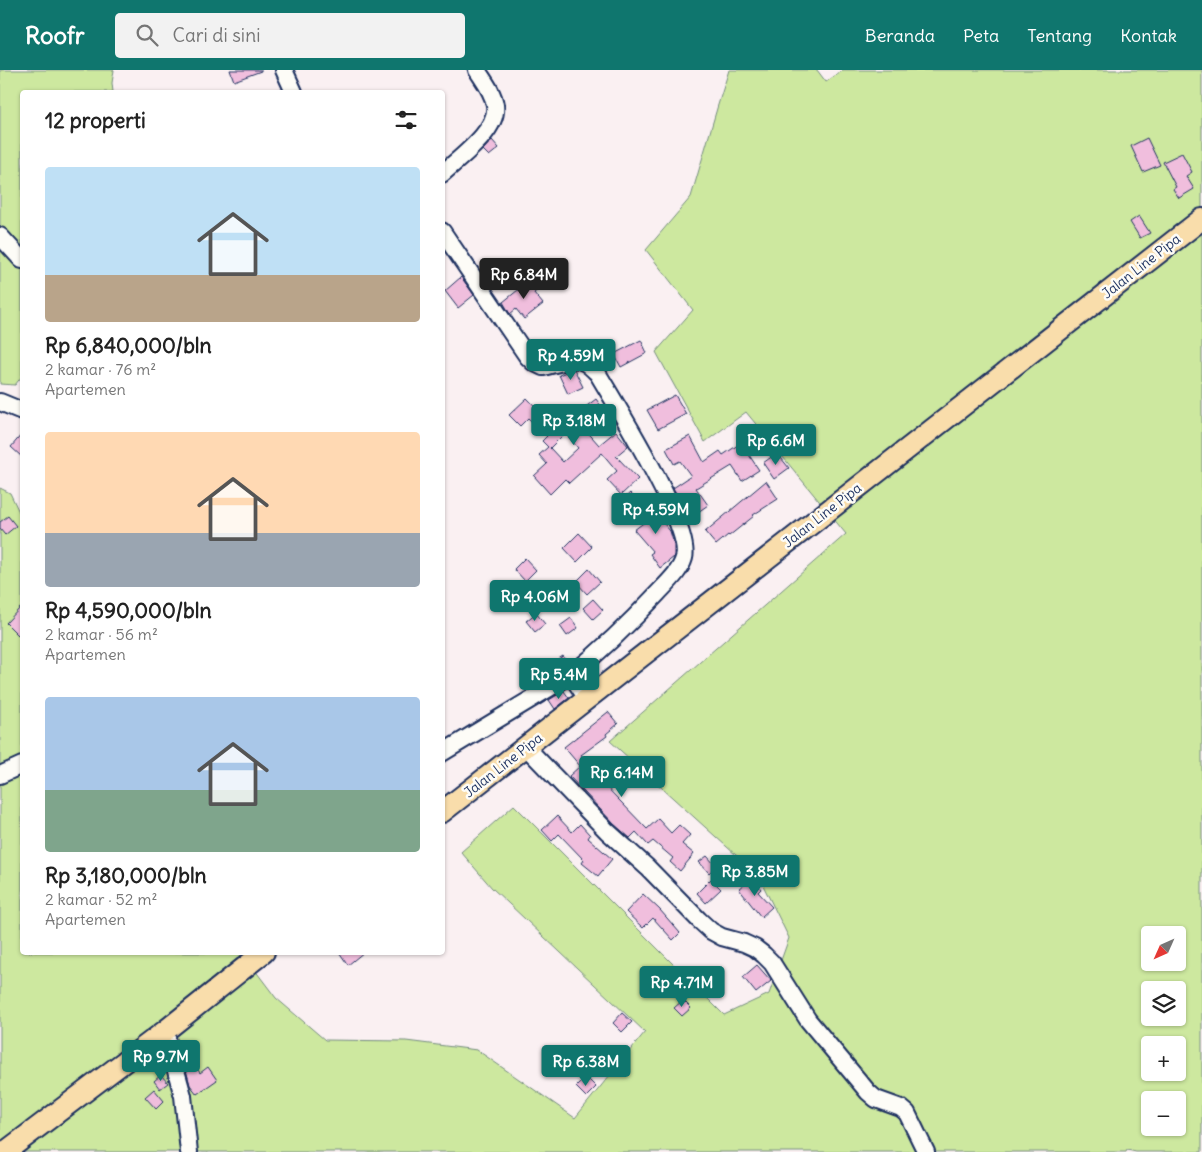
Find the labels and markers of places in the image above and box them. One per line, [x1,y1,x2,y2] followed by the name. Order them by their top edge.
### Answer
[472,258,576,300] pin: Rp 6.84M
[519,338,623,381] pin: Rp 4.59M
[522,404,626,446] pin: Rp 3.18M
[730,424,822,466] pin: Rp 6.6M
[604,492,708,535] pin: Rp 4.59M
[483,580,587,622] pin: Rp 4.06M
[513,658,605,700] pin: Rp 5.4M
[570,756,674,798] pin: Rp 6.14M
[703,854,807,897] pin: Rp 3.85M
[630,966,734,1008] pin: Rp 4.71M
[115,1040,207,1082] pin: Rp 9.7M
[534,1044,638,1087] pin: Rp 6.38M

